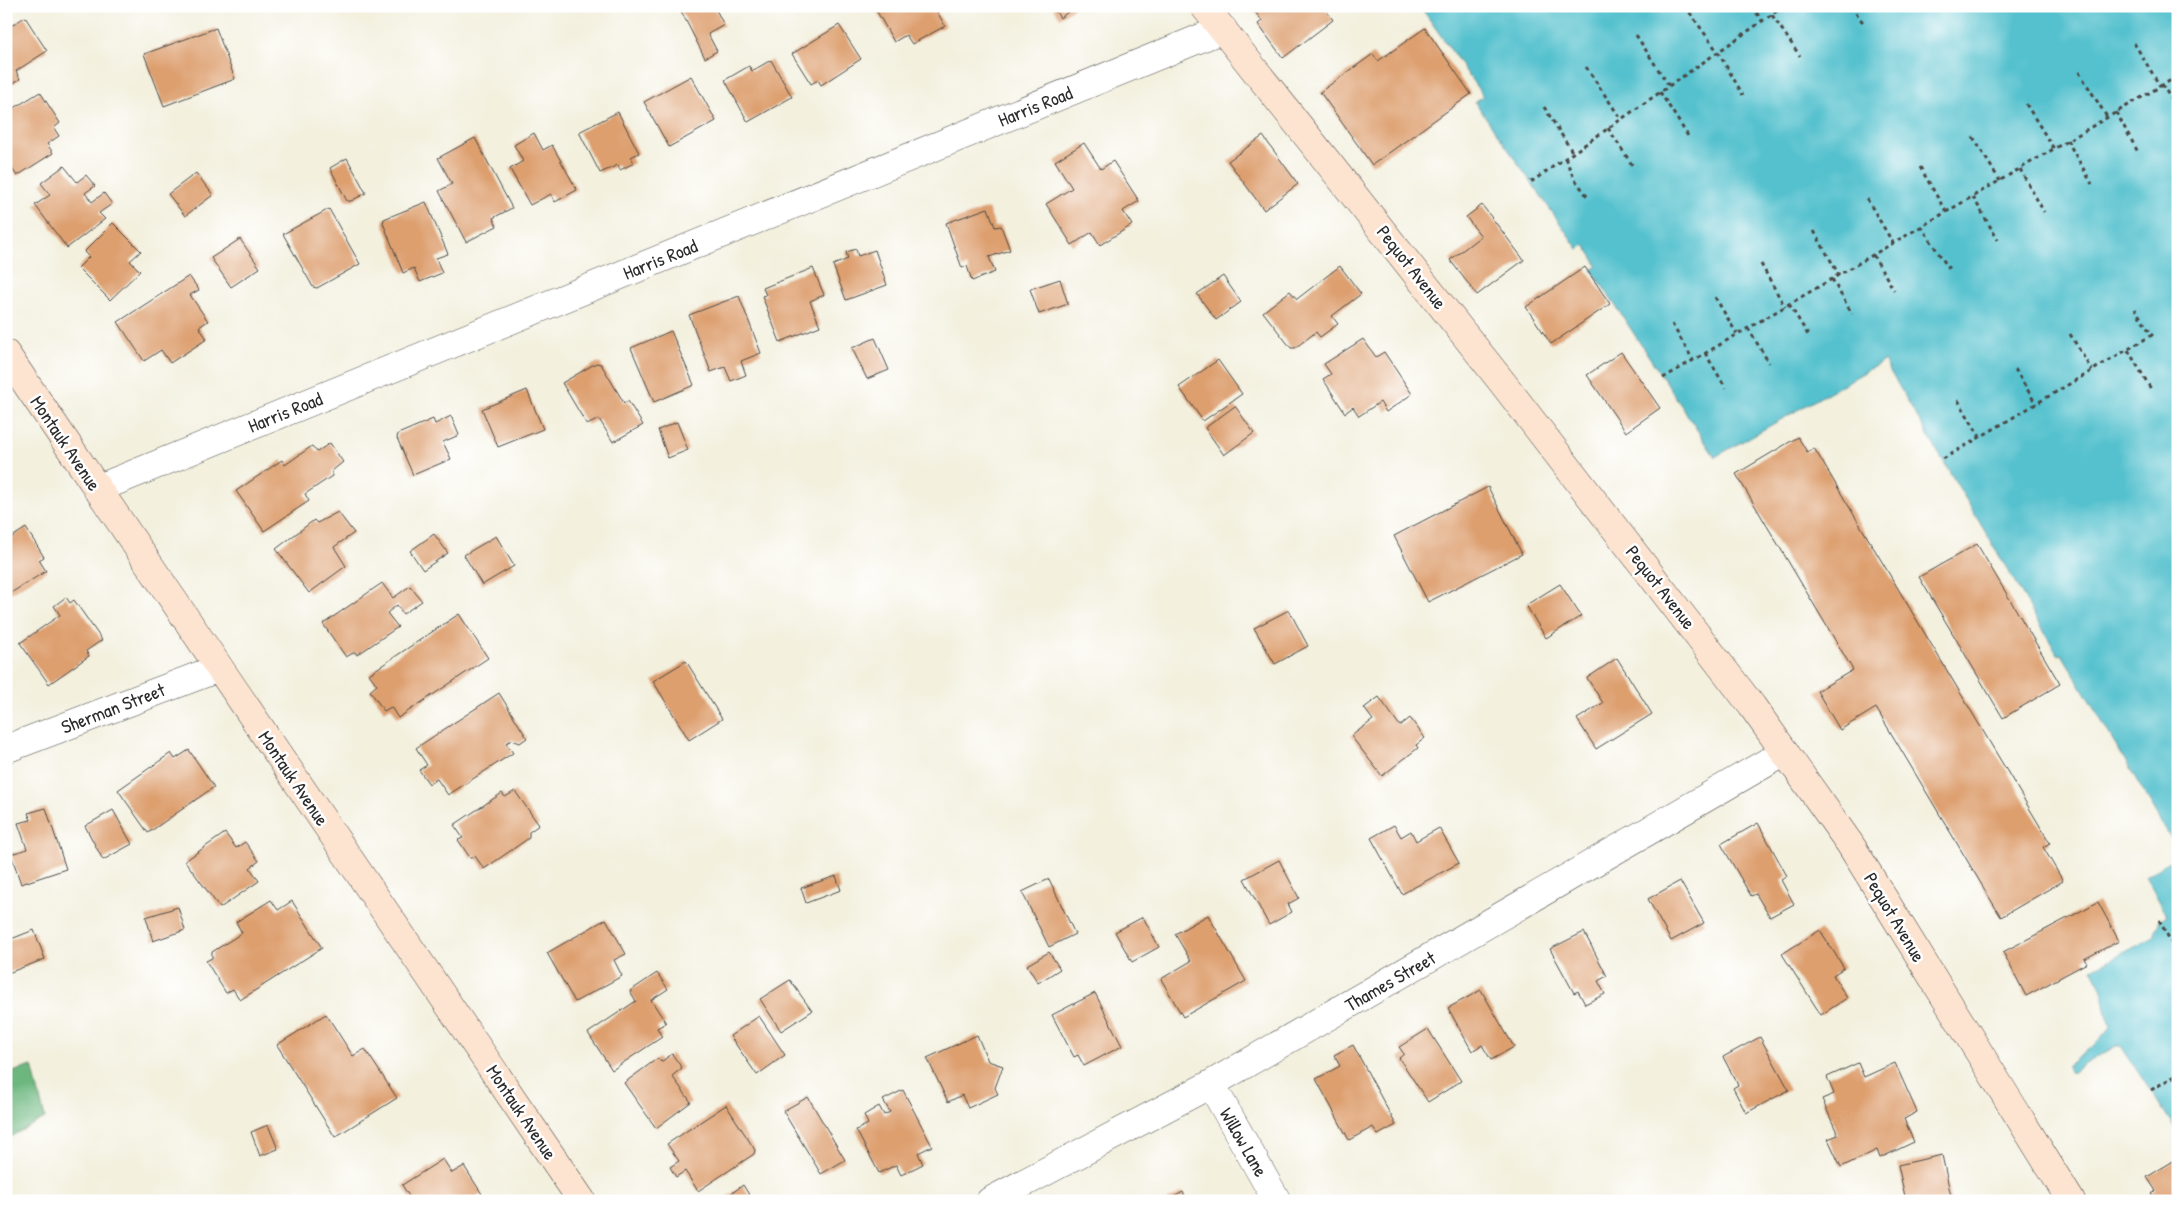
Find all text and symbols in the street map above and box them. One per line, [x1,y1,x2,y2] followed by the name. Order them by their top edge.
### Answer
[994,79,1077,133] street label: Harris Road
[1371,220,1453,315] street label: Pequot Avenue
[619,232,702,286] street label: Harris Road
[244,385,327,439] street label: Harris Road
[25,390,108,496] street label: Montauk Avenue
[1620,540,1702,635] street label: Pequot Avenue
[57,676,169,740] street label: Sherman Street
[253,725,336,831] street label: Montauk Avenue
[1858,868,1932,967] street label: Pequot Avenue
[1340,944,1441,1017] street label: Thames Street
[481,1059,564,1165] street label: Montauk Avenue
[1214,1103,1274,1182] street label: Willow Lane

